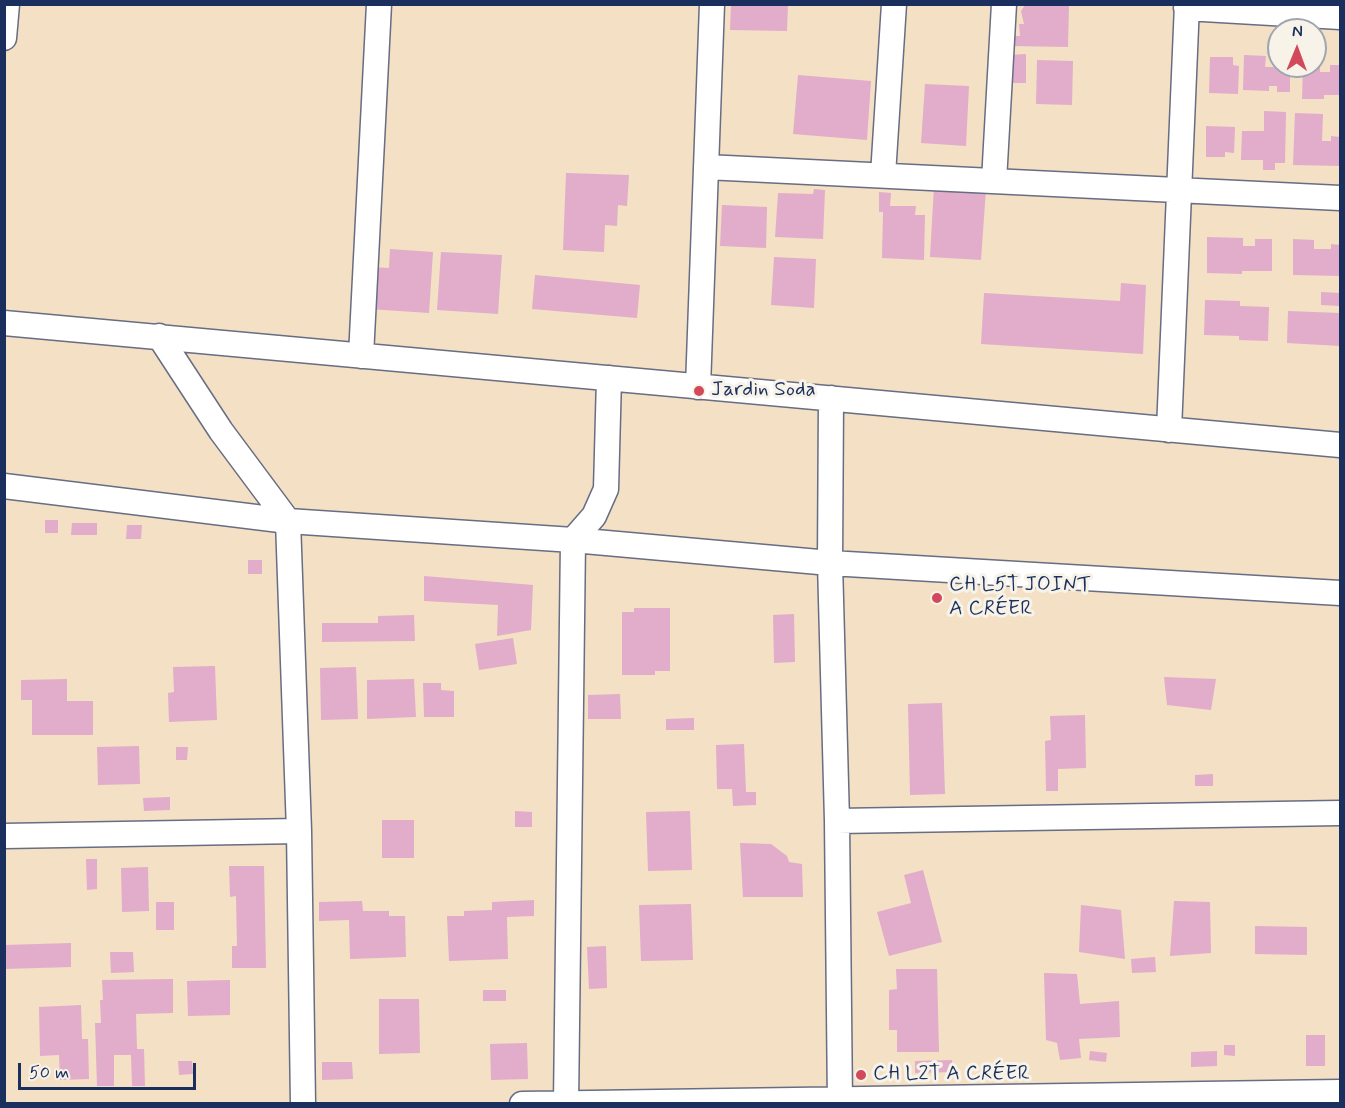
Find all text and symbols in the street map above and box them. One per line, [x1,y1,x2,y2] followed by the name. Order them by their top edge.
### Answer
[1267,18,1327,78] north arrow
[1292,21,1303,42] text: N
[711,378,816,404] place label: Jardin Soda
[692,384,706,398] marker: Jardin Soda
[949,573,1091,623] place label: CH L5T JOINT A CRÉER
[930,591,944,605] marker: CH L5T JOINT A CRÉER
[21,1051,200,1089] scale bar
[29,1061,69,1085] text: 50 m
[873,1062,1030,1088] place label: CH L2T A CRÉER
[854,1068,868,1082] marker: CH L2T A CRÉER

